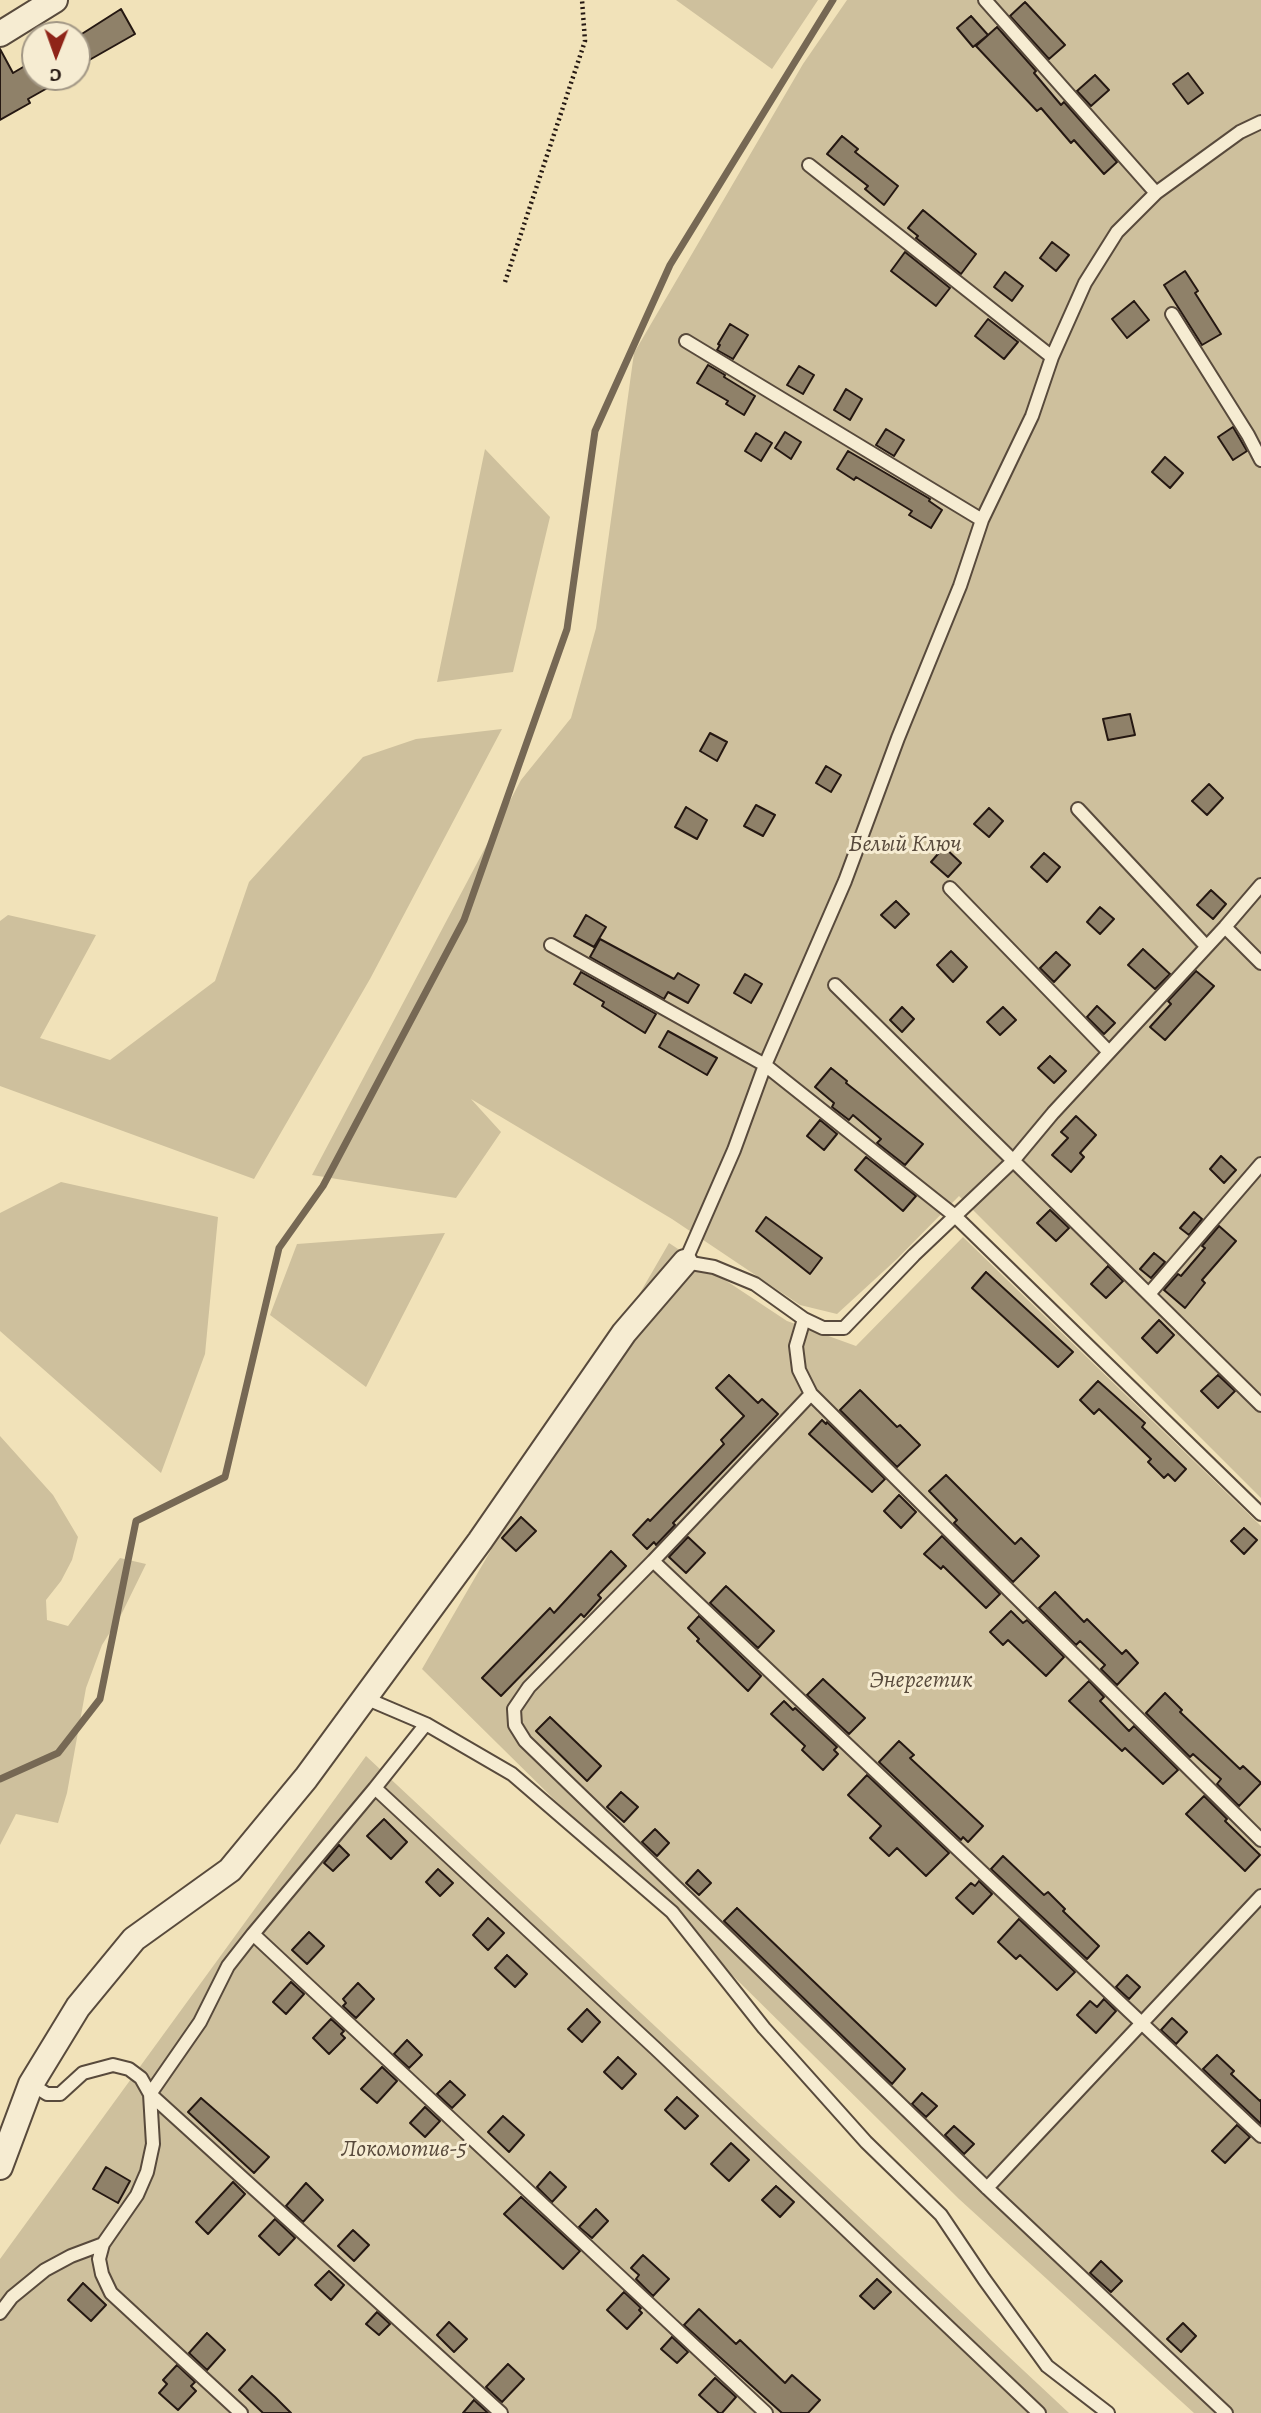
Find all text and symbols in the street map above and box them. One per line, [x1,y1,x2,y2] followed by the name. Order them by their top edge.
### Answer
[21,21,91,91] north arrow
[50,62,62,88] text: С
[848,831,962,859] park label: Белый Ключ
[869,1667,973,1695] park label: Энергетик
[341,2136,467,2164] park label: Локомотив-5

